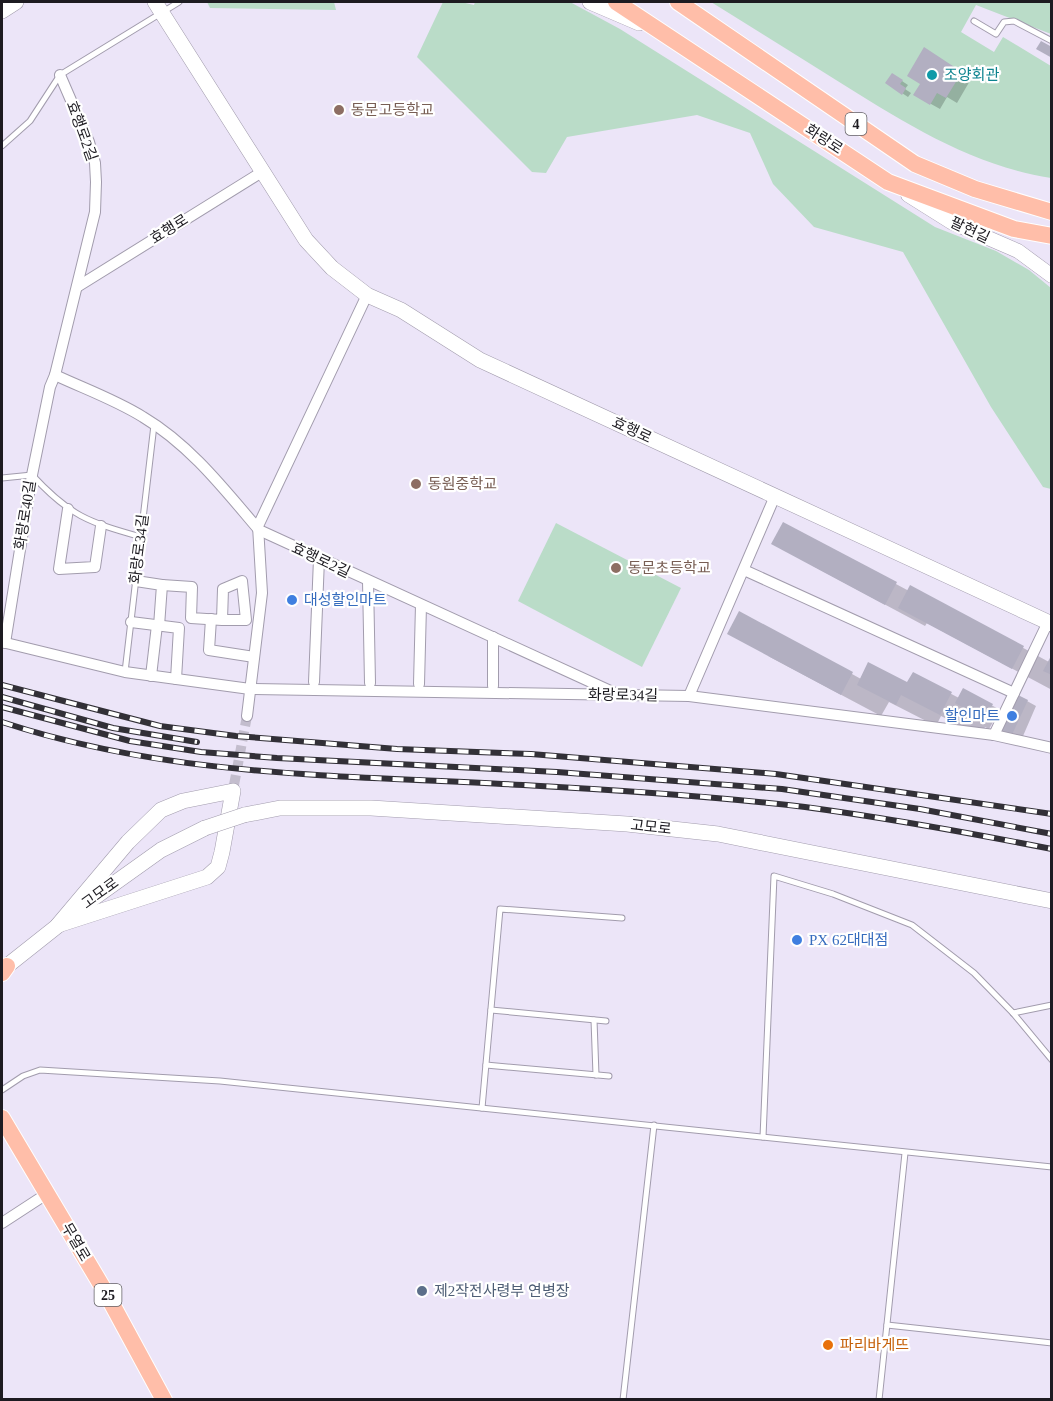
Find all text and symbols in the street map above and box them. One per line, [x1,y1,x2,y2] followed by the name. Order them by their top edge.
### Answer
[944,67,999,83] place label: 조양회관
[925,68,939,82] marker: 조양회관
[64,99,100,163] street label: 효행로2길
[351,101,434,118] place label: 동문고등학교
[332,103,346,117] marker: 동문고등학교
[846,113,866,135] road number: 4
[802,121,846,157] street label: 화랑로
[147,211,191,247] street label: 효행로
[948,213,993,246] street label: 팔현길
[610,414,654,446] street label: 효행로
[428,475,497,492] place label: 동원중학교
[409,477,423,491] marker: 동원중학교
[12,479,38,551] street label: 화랑로40길
[127,513,151,585] street label: 화랑로34길
[289,539,353,581] street label: 효행로2길
[628,559,711,576] place label: 동문초등학교
[609,561,623,575] marker: 동문초등학교
[304,591,387,608] place label: 대성할인마트
[285,593,299,607] marker: 대성할인마트
[588,686,658,704] street label: 화랑로34길
[945,707,1000,724] place label: 할인마트
[1005,709,1019,723] marker: 할인마트
[630,817,672,837] street label: 고모로
[79,874,121,912] street label: 고모로
[809,932,888,948] place label: PX 62대대점
[790,933,804,947] marker: PX 62대대점
[59,1220,93,1264] street label: 무열로
[434,1283,570,1299] place label: 제2작전사령부 연병장
[94,1284,122,1306] road number: 25
[415,1284,429,1298] marker: 제2작전사령부 연병장
[840,1337,909,1353] place label: 파리바게뜨
[821,1338,835,1352] marker: 파리바게뜨

